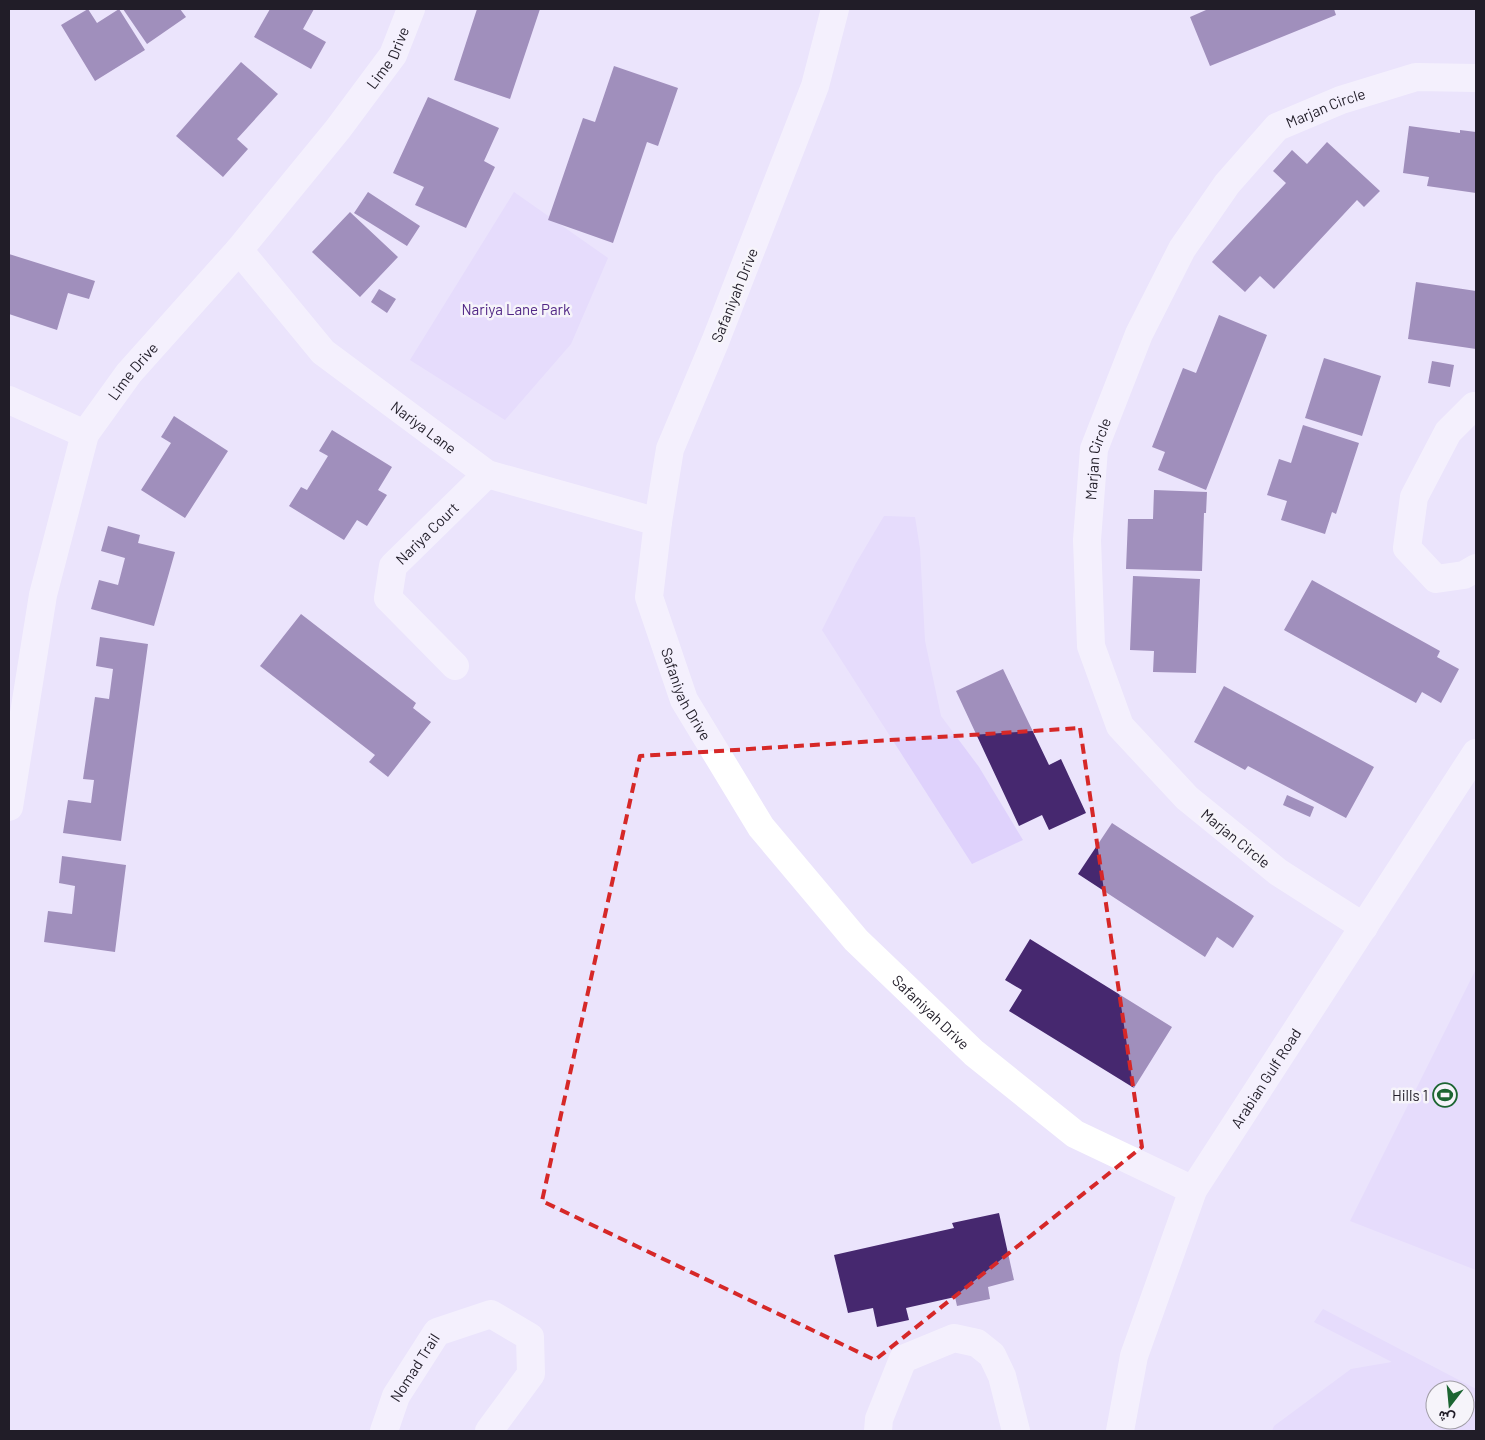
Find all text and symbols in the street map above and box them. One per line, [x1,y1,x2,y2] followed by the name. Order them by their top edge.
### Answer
[362,24,412,92] street label: Lime Drive
[1283,84,1367,131] street label: Marjan Circle
[707,245,761,345] street label: Safaniyah Drive
[461,300,571,318] park label: Nariya Lane Park
[104,338,161,403] street label: Lime Drive
[388,397,460,457] street label: Nariya Lane
[1081,415,1114,501] street label: Marjan Circle
[391,498,462,568] street label: Nariya Court
[658,645,715,743] street label: Safaniyah Drive
[1198,805,1274,871] street label: Marjan Circle
[889,971,974,1053] street label: Safaniyah Drive
[1227,1025,1304,1131] street label: Arabian Gulf Road
[1432,1082,1458,1108] sports icon: Hills 1
[1392,1086,1428,1104] place label: Hills 1
[386,1330,443,1405] street label: Nomad Trail
[1425,1380,1475,1430] north arrow
[1436,1406,1457,1428] text: ش

